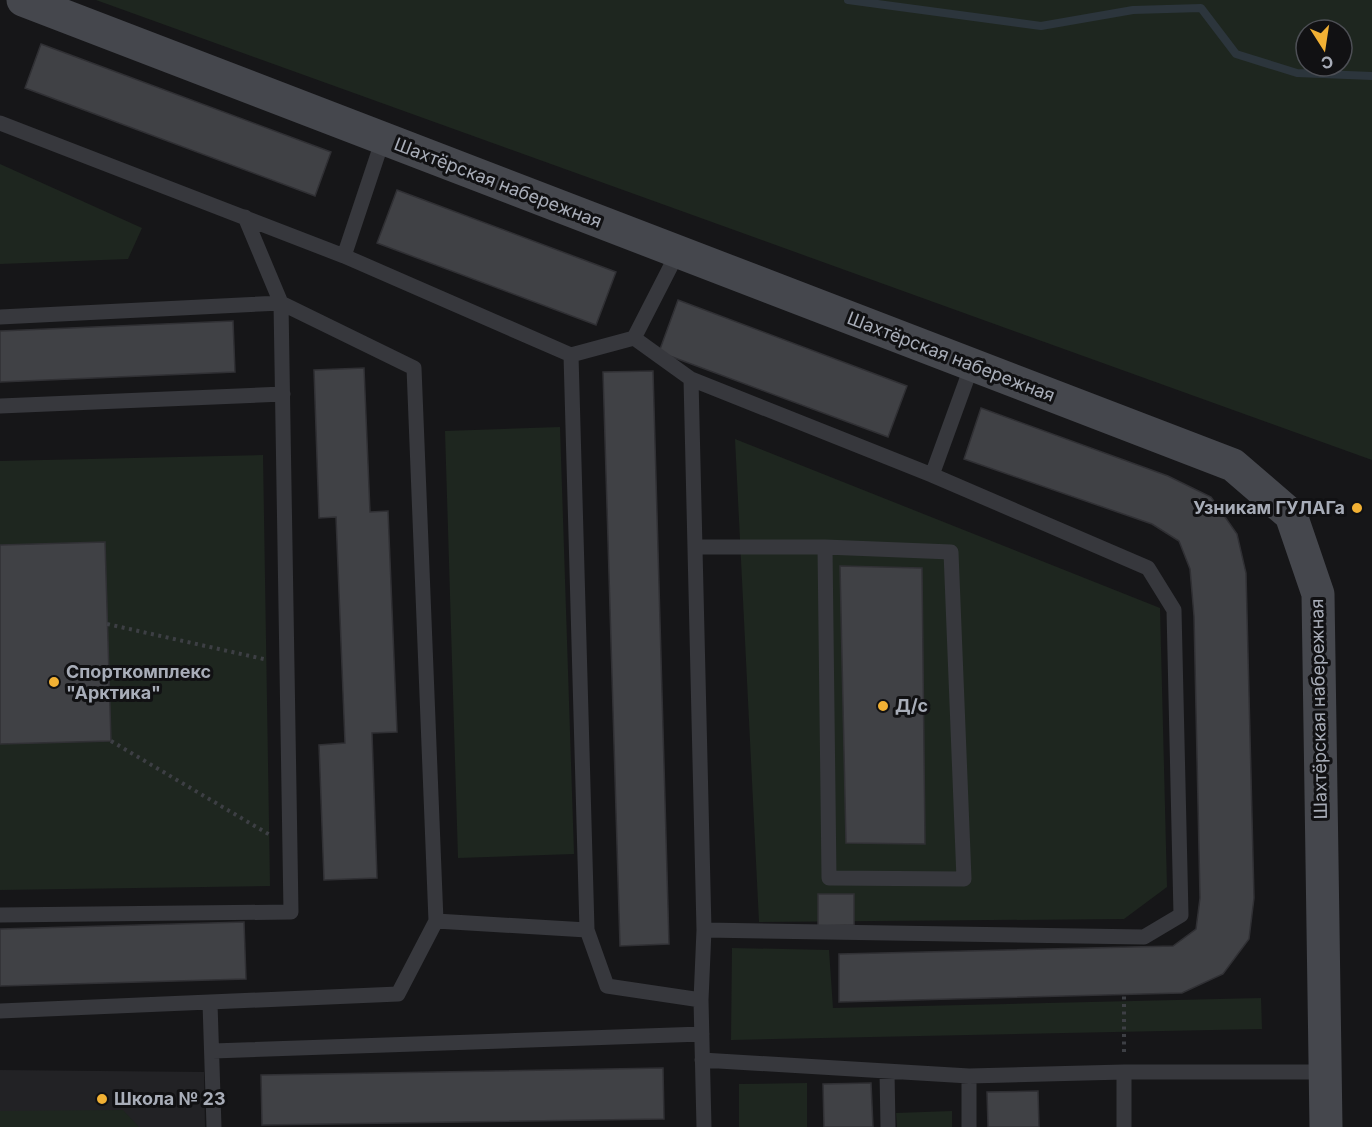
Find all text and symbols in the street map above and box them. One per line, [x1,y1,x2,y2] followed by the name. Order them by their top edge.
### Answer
[1294,18,1354,78] north arrow
[1319,52,1335,74] text: С
[391,133,605,232] street label: Шахтёрская набережная
[844,307,1058,406] street label: Шахтёрская набережная
[1193,497,1345,518] place label: Узникам ГУЛАГа
[1350,501,1364,515] marker: Узникам ГУЛАГа
[1306,599,1331,819] street label: Шахтёрская набережная
[66,661,211,703] place label: Спорткомплекс "Арктика"
[47,675,61,689] marker: Спорткомплекс "Арктика"
[895,695,928,716] place label: Д/с
[876,699,890,713] marker: Д/с
[114,1088,226,1109] place label: Школа № 23
[95,1092,109,1106] marker: Школа № 23

